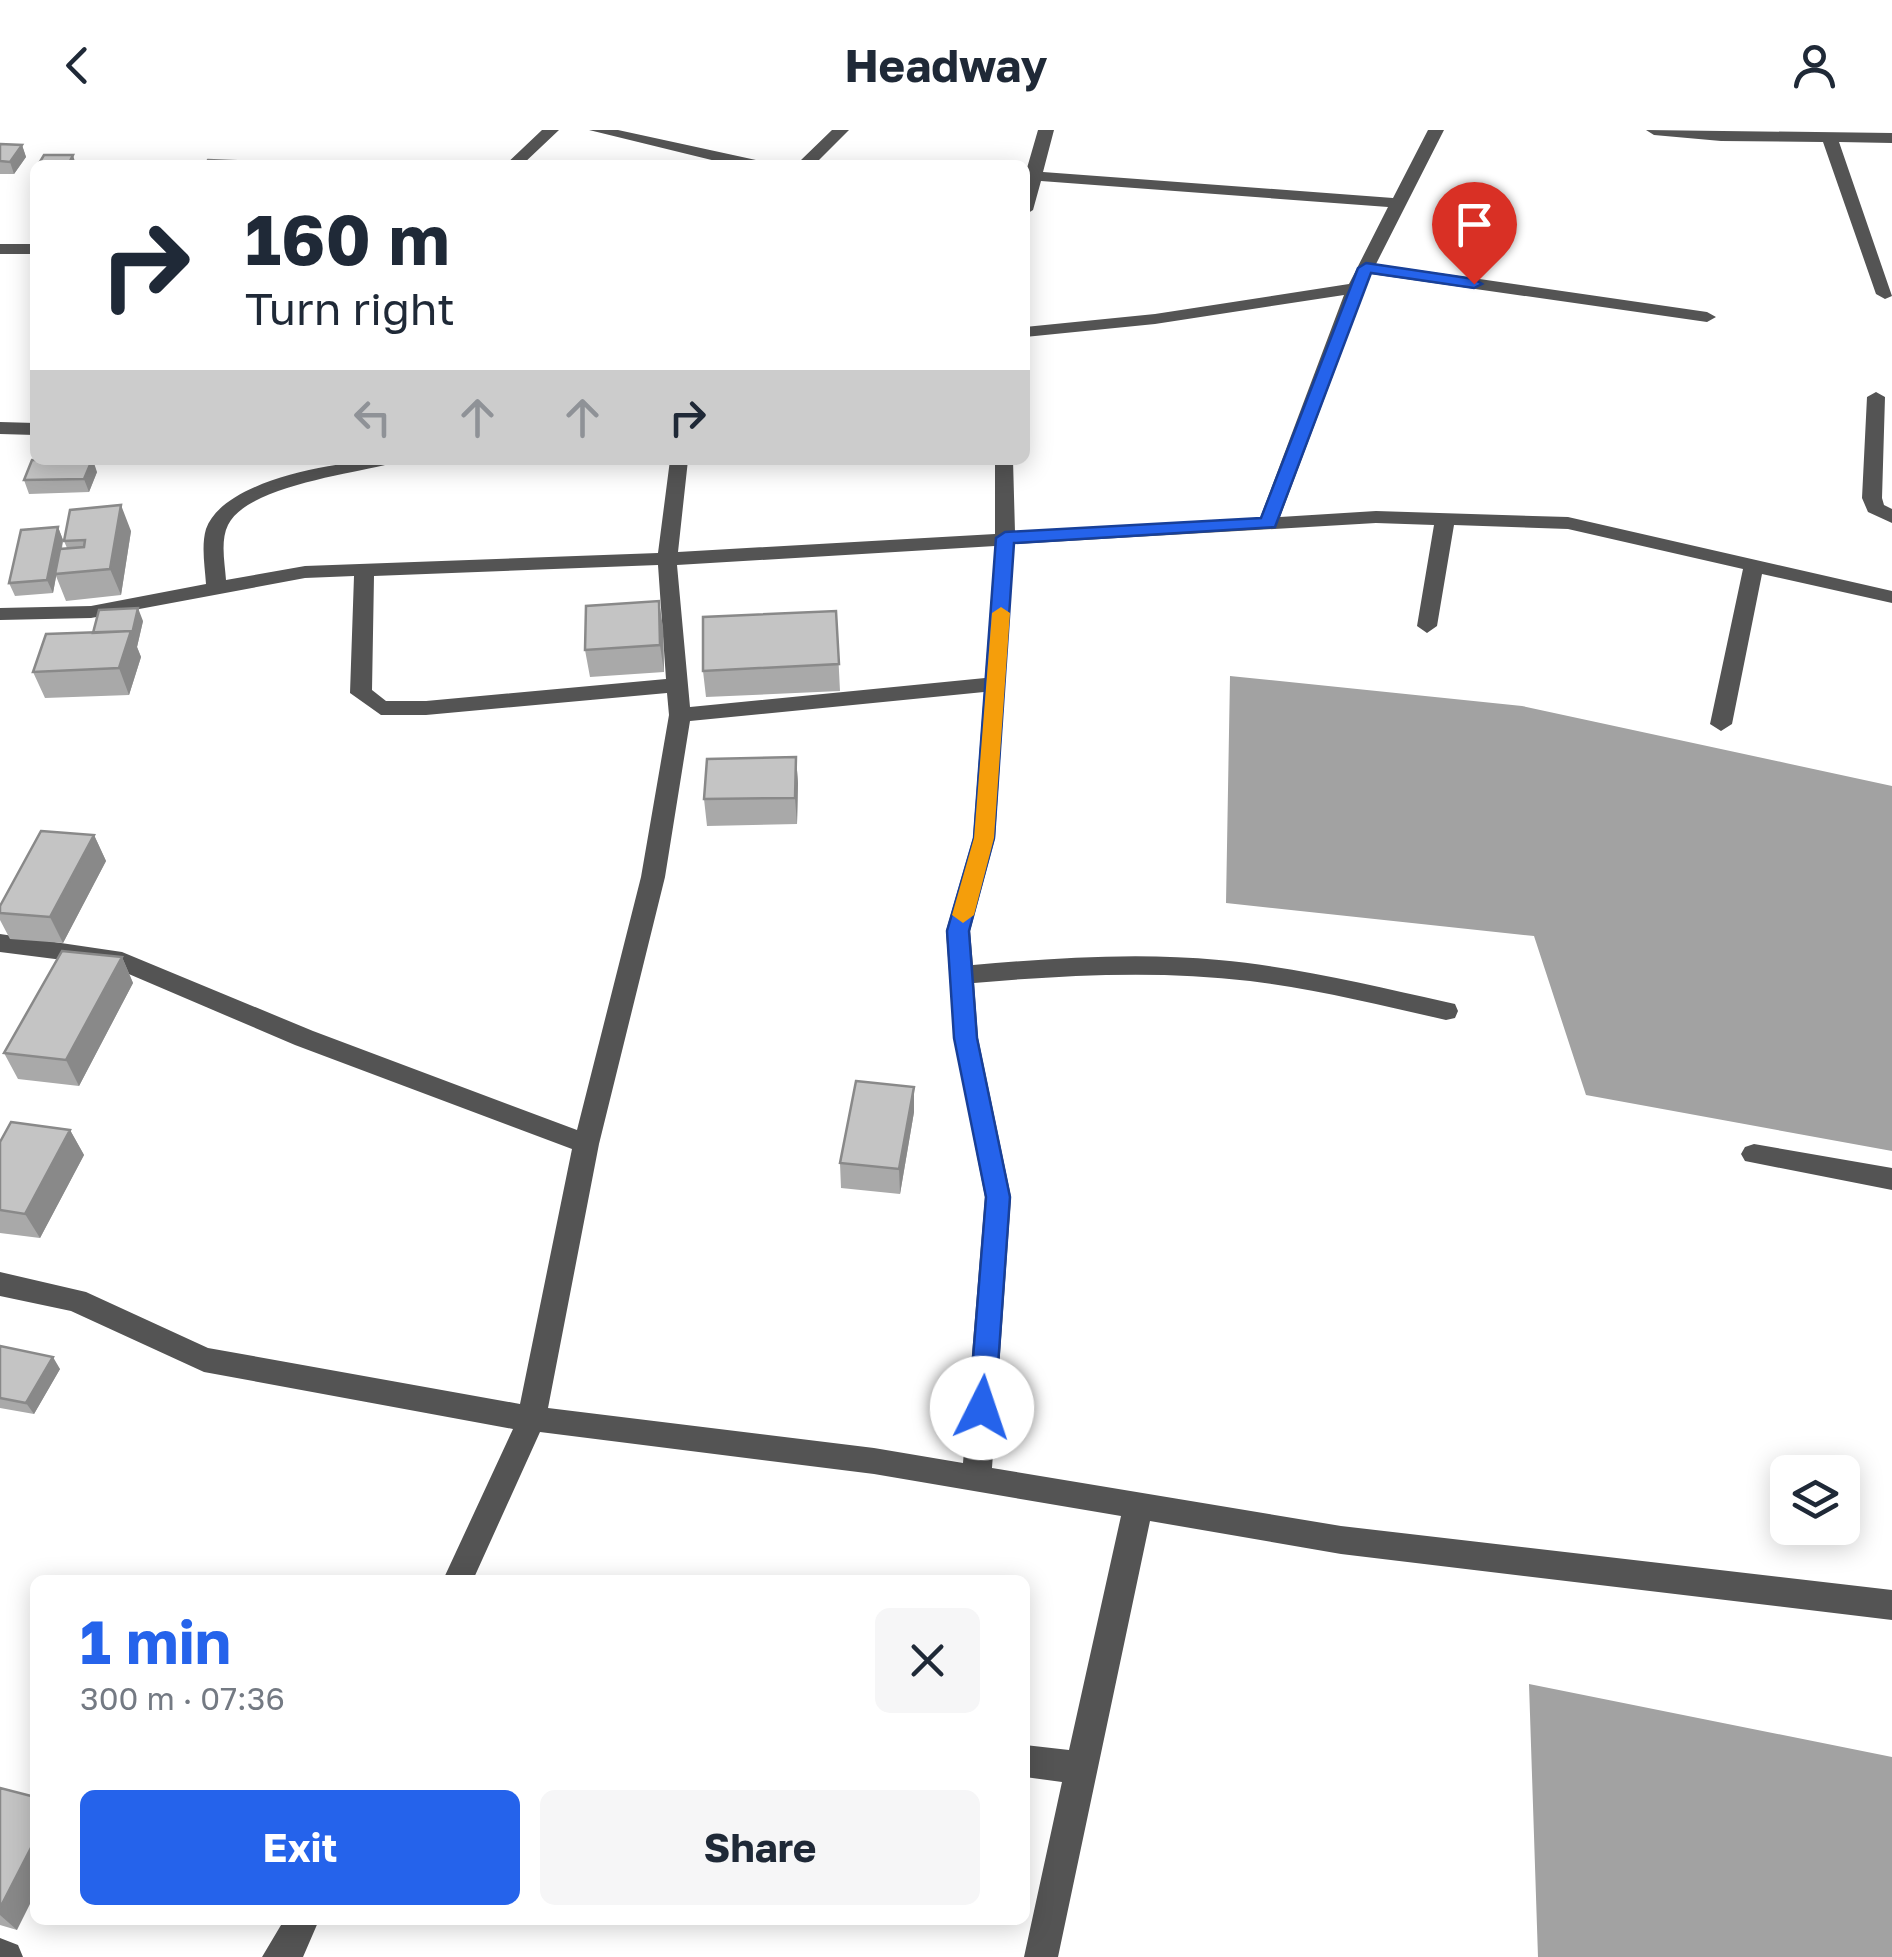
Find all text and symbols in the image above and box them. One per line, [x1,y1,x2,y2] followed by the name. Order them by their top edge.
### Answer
[50,38,105,93] icon: back
[844,38,1048,92] text: Headway
[1787,38,1842,93] icon: person
[1432,182,1517,285] pin
[245,196,450,280] text: 160 m
[1447,197,1502,252] icon: arrive
[80,200,210,330] icon: right
[245,281,455,335] text: Turn right
[345,390,400,445] icon: left
[450,390,505,445] icon: ahead
[555,390,610,445] icon: ahead
[660,390,715,445] icon: right
[930,1356,1034,1460] position arrow
[1770,1455,1860,1545] map controls
[1770,1455,1860,1545] button: layers
[80,1605,231,1677] text: 1 min
[875,1608,980,1713] button: close
[80,1679,285,1717] text: 300 m · 07:36
[80,1790,520,1905] button: Exit
[540,1790,980,1905] button: Share

